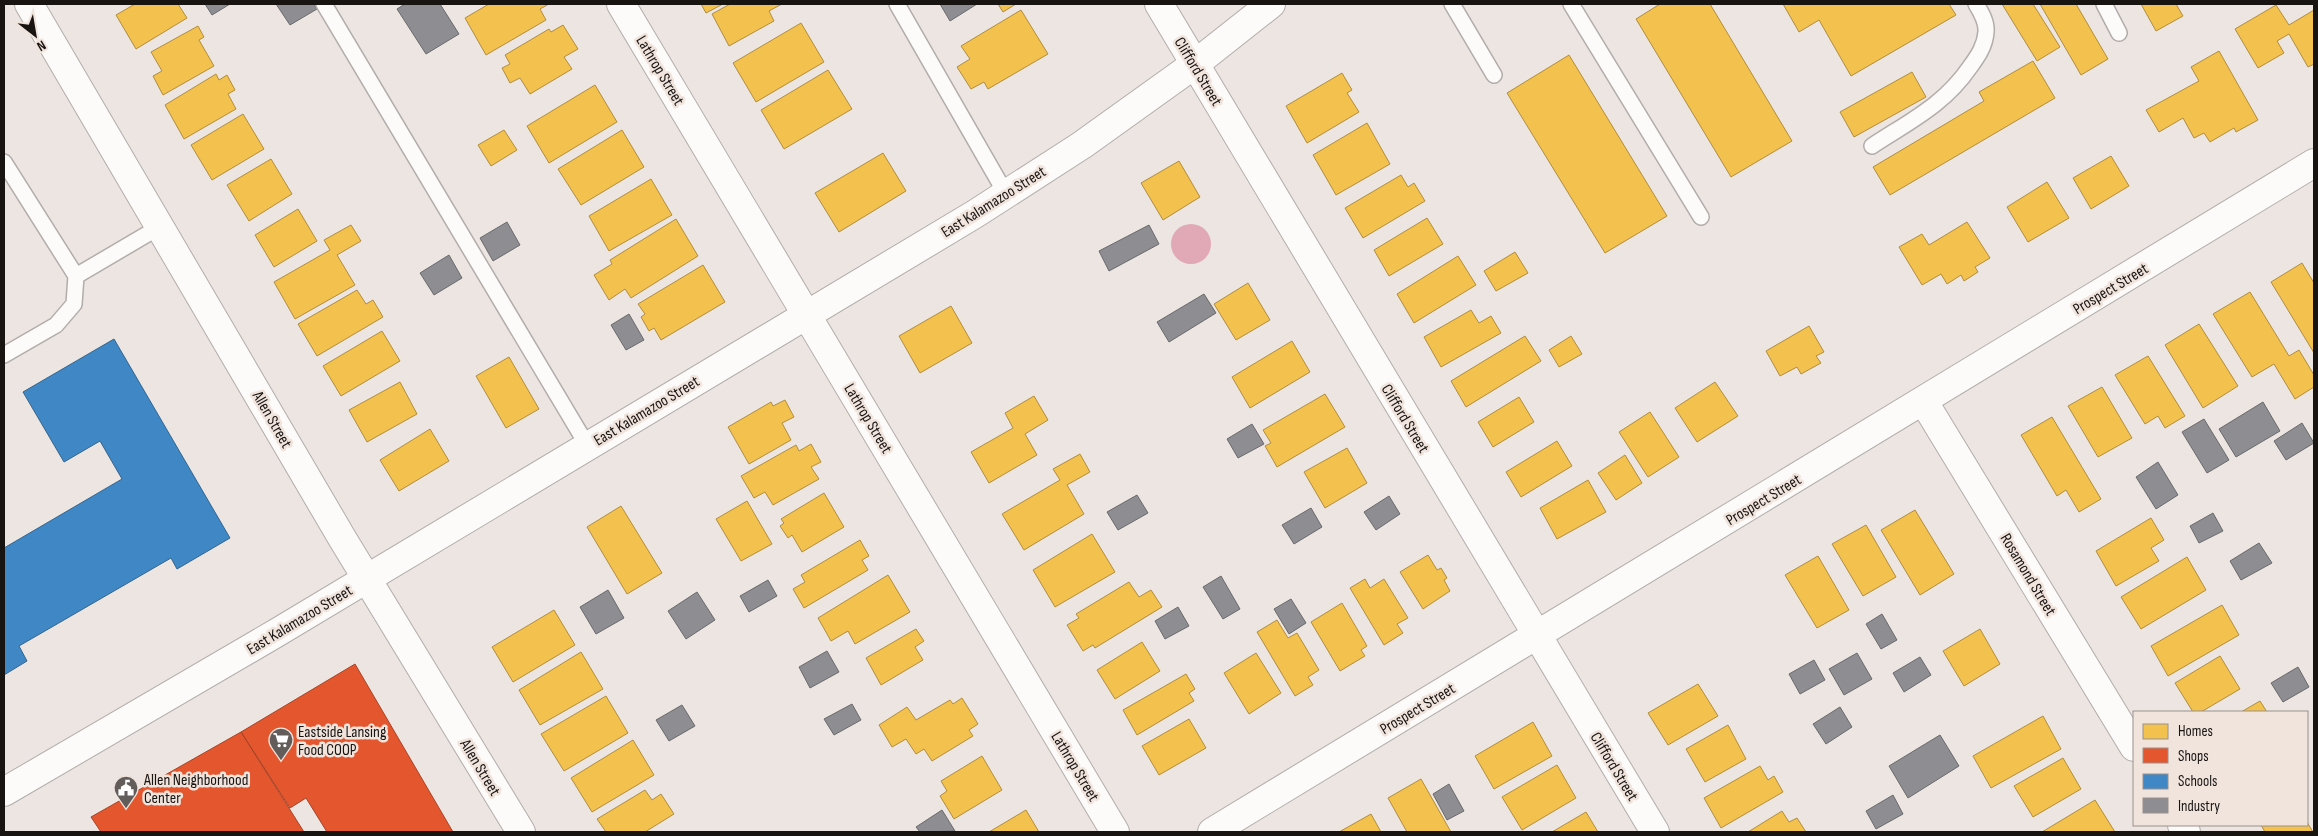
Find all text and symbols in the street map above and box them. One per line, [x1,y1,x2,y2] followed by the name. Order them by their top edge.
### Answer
[10,10,60,60] north arrow
[632,33,688,109] street label: Lathrop Street
[1170,34,1226,110] street label: Clifford Street
[34,37,49,55] text: N
[938,162,1050,242] street label: East Kalamazoo Street
[2070,259,2152,319] street label: Prospect Street
[591,372,703,450] street label: East Kalamazoo Street
[840,381,896,457] street label: Lathrop Street
[1377,381,1433,457] street label: Clifford Street
[247,387,296,452] street label: Allen Street
[1723,470,1805,530] street label: Prospect Street
[1996,530,2060,619] street label: Rosamond Street
[244,581,356,659] street label: East Kalamazoo Street
[1377,679,1459,739] street label: Prospect Street
[2133,711,2308,826] legend
[2178,722,2213,741] text: Homes
[298,723,386,760] place label: Eastside Lansing Food COOP
[268,727,294,761] supermarket icon: Eastside Lansing Food COOP
[1047,729,1103,805] street label: Lathrop Street
[1586,729,1642,805] street label: Clifford Street
[455,735,504,800] street label: Allen Street
[2178,747,2209,766] text: Shops
[143,771,248,808] place label: Allen Neighborhood Center
[2178,772,2217,791] text: Schools
[113,775,139,809] public building icon: Allen Neighborhood Center
[2178,797,2220,816] text: Industry

